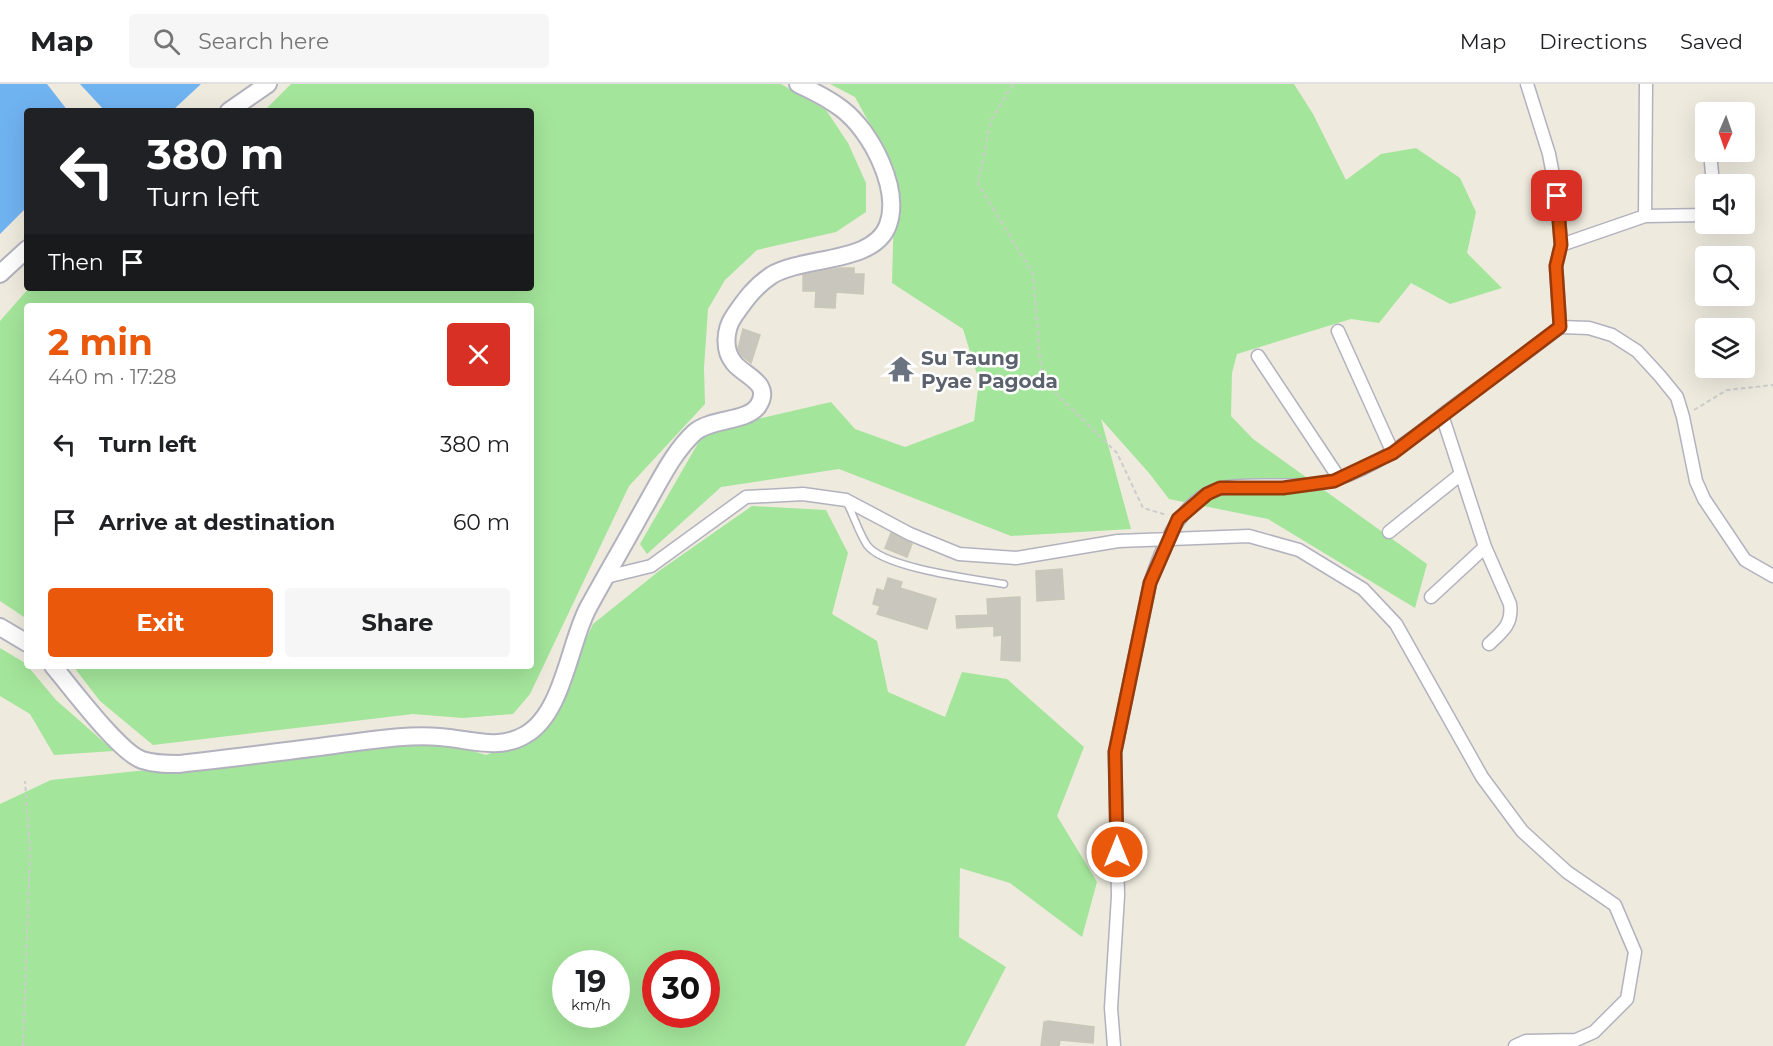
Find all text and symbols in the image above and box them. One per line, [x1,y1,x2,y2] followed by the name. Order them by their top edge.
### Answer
[129,14,549,68] search box
[30,24,93,58] text: Map
[150,25,183,58] icon: search
[198,28,329,55] text: Search here
[1460,29,1506,54] text: Map
[1539,29,1647,54] text: Directions
[1680,29,1743,54] text: Saved
[1695,102,1755,162] north arrow
[1695,102,1755,378] map controls
[147,128,284,180] text: 380 m
[48,132,126,210] icon: left
[1531,170,1582,221] pin
[1695,174,1755,234] button: sound
[1540,179,1573,212] icon: arrive
[147,180,260,213] text: Turn left
[116,246,149,279] icon: arrive
[1695,246,1755,306] button: search
[48,249,104,276] text: Then
[1695,318,1755,378] button: layers
[48,320,153,364] text: 2 min
[447,323,510,386] button: close
[921,346,1058,393] place label: Su Taung Pyae Pagoda
[886,354,916,384] temple icon: Su Taung Pyae Pagoda
[48,365,177,389] text: 440 m · 17:28
[48,428,81,461] icon: left
[99,431,197,458] text: Turn left
[440,431,510,458] text: 380 m
[48,506,81,539] icon: arrive
[99,509,335,536] text: Arrive at destination
[453,509,510,536] text: 60 m
[48,588,273,657] button: Exit
[285,588,510,657] button: Share
[1085,820,1149,884] position arrow
[642,950,720,1028] speed limit sign: 30
[576,963,606,1000] text: 19
[571,995,611,1014] text: km/h

